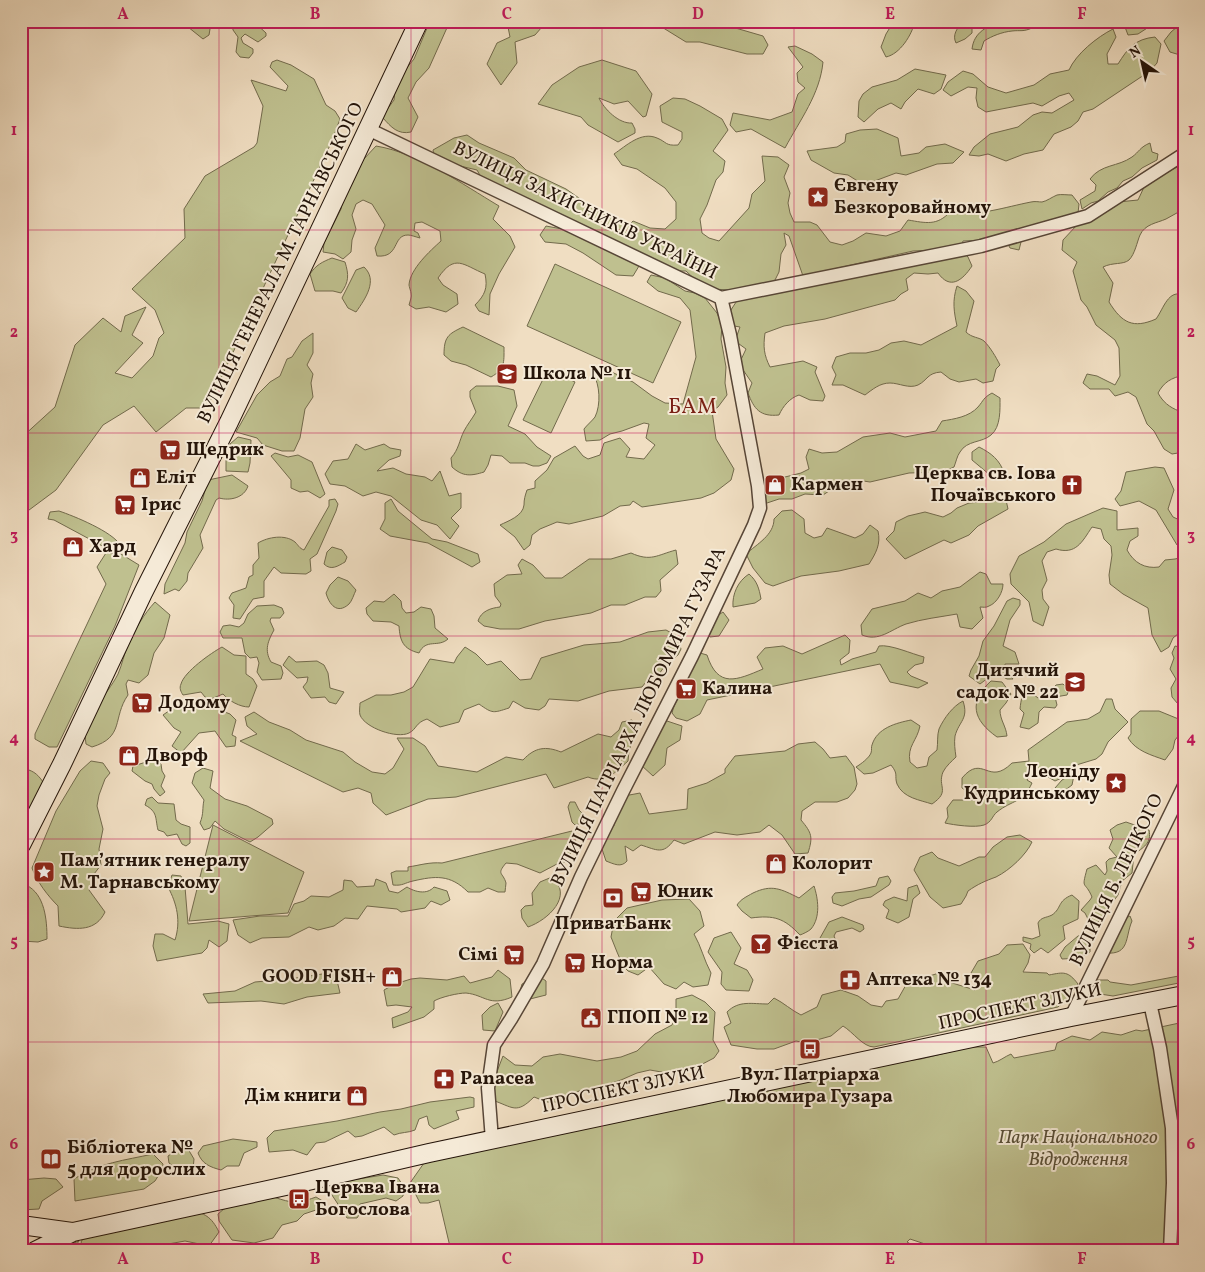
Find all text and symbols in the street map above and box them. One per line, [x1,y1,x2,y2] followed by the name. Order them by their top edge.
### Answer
[117,4,129,26] text: A
[310,4,321,26] text: B
[502,4,512,26] text: C
[692,4,704,26] text: D
[885,4,895,26] text: E
[1077,4,1087,26] text: F
[1118,38,1168,88] north arrow
[1126,42,1145,63] text: N
[192,98,370,428] street label: ВУЛИЦЯ ГЕНЕРАЛА М. ТАРНАВСЬКОГО
[11,120,17,142] text: 1
[1188,120,1194,142] text: 1
[448,136,722,286] street label: ВУЛИЦЯ ЗАХИСНИКІВ УКРАЇНИ
[834,173,991,221] place label: Євгену Безкоровайному
[806,185,830,209] place icon: Євгену Безкоровайному
[10,322,18,344] text: 2
[1187,322,1195,344] text: 2
[523,361,632,387] place label: Школа № 11
[495,362,519,386] school or university icon: Школа № 11
[668,393,718,422] district label: БАМ
[186,437,265,463] place label: Щедрик
[158,438,182,462] supermarket icon: Щедрик
[914,461,1056,509] place label: Церква св. Іова Почаївського
[156,465,197,491] place label: Еліт
[128,466,152,490] shop icon: Еліт
[791,472,863,498] place label: Кармен
[763,473,787,497] shop icon: Кармен
[1060,473,1084,497] church icon: Церква св. Іова Почаївського
[141,492,181,518] place label: Ірис
[113,493,137,517] supermarket icon: Ірис
[10,525,18,547] text: 3
[1187,525,1195,547] text: 3
[89,534,136,560] place label: Хард
[61,535,85,559] shop icon: Хард
[545,543,733,891] street label: ВУЛИЦЯ ПАТРІАРХА ЛЮБОМИРА ГУЗАРА
[956,658,1059,706] place label: Дитячий садок № 22
[1063,670,1087,694] school or university icon: Дитячий садок № 22
[702,676,772,702] place label: Калина
[674,677,698,701] supermarket icon: Калина
[158,690,230,716] place label: Додому
[130,691,154,715] supermarket icon: Додому
[9,728,19,750] text: 4
[1186,728,1196,750] text: 4
[145,743,208,769] place label: Дворф
[117,744,141,768] shop icon: Дворф
[964,759,1100,807] place label: Леоніду Кудринському
[1104,771,1128,795] place icon: Леоніду Кудринському
[1064,789,1170,971] street label: ВУЛИЦЯ Б. ЛЕПКОГО
[60,848,250,896] place label: Пам’ятник генералу М. Тарнавському
[792,851,873,877] place label: Колорит
[764,852,788,876] shop icon: Колорит
[32,860,56,884] place icon: Пам’ятник генералу М. Тарнавському
[657,879,714,905] place label: Юник
[629,880,653,904] supermarket icon: Юник
[601,886,625,910] bank icon: ПриватБанк
[555,911,672,937] place label: ПриватБанк
[10,931,18,953] text: 5
[777,931,839,957] place label: Фієста
[1187,931,1195,953] text: 5
[749,932,773,956] bar icon: Фієста
[458,942,498,968] place label: Сімі
[502,943,526,967] supermarket icon: Сімі
[591,950,653,976] place label: Норма
[563,951,587,975] supermarket icon: Норма
[262,964,376,990] place label: GOOD FISH+
[380,965,404,989] shop icon: GOOD FISH+
[866,967,992,993] place label: Аптека № 134
[838,968,862,992] pharmacy icon: Аптека № 134
[936,977,1104,1037] street label: ПРОСПЕКТ ЗЛУКИ
[607,1005,709,1031] place label: ГПОП № 12
[579,1006,603,1030] public building icon: ГПОП № 12
[798,1037,822,1061] bus stop icon: Вул. Патріарха Любомира Гузара
[539,1060,707,1120] street label: ПРОСПЕКТ ЗЛУКИ
[727,1062,893,1110] place label: Вул. Патріарха Любомира Гузара
[460,1066,534,1092] place label: Panacea
[432,1067,456,1091] pharmacy icon: Panacea
[245,1083,341,1109] place label: Дім книги
[345,1084,369,1108] shop icon: Дім книги
[998,1125,1158,1173] park label: Парк Національного Відродження
[10,1134,19,1156] text: 6
[1187,1134,1196,1156] text: 6
[67,1135,206,1183] place label: Бібліотека № 5 для дорослих
[39,1147,63,1171] library icon: Бібліотека № 5 для дорослих
[315,1175,440,1223] place label: Церква Івана Богослова
[287,1187,311,1211] bus stop icon: Церква Івана Богослова
[117,1249,129,1271] text: A
[310,1249,321,1271] text: B
[502,1249,512,1271] text: C
[692,1249,704,1271] text: D
[885,1249,895,1271] text: E
[1077,1249,1087,1271] text: F

